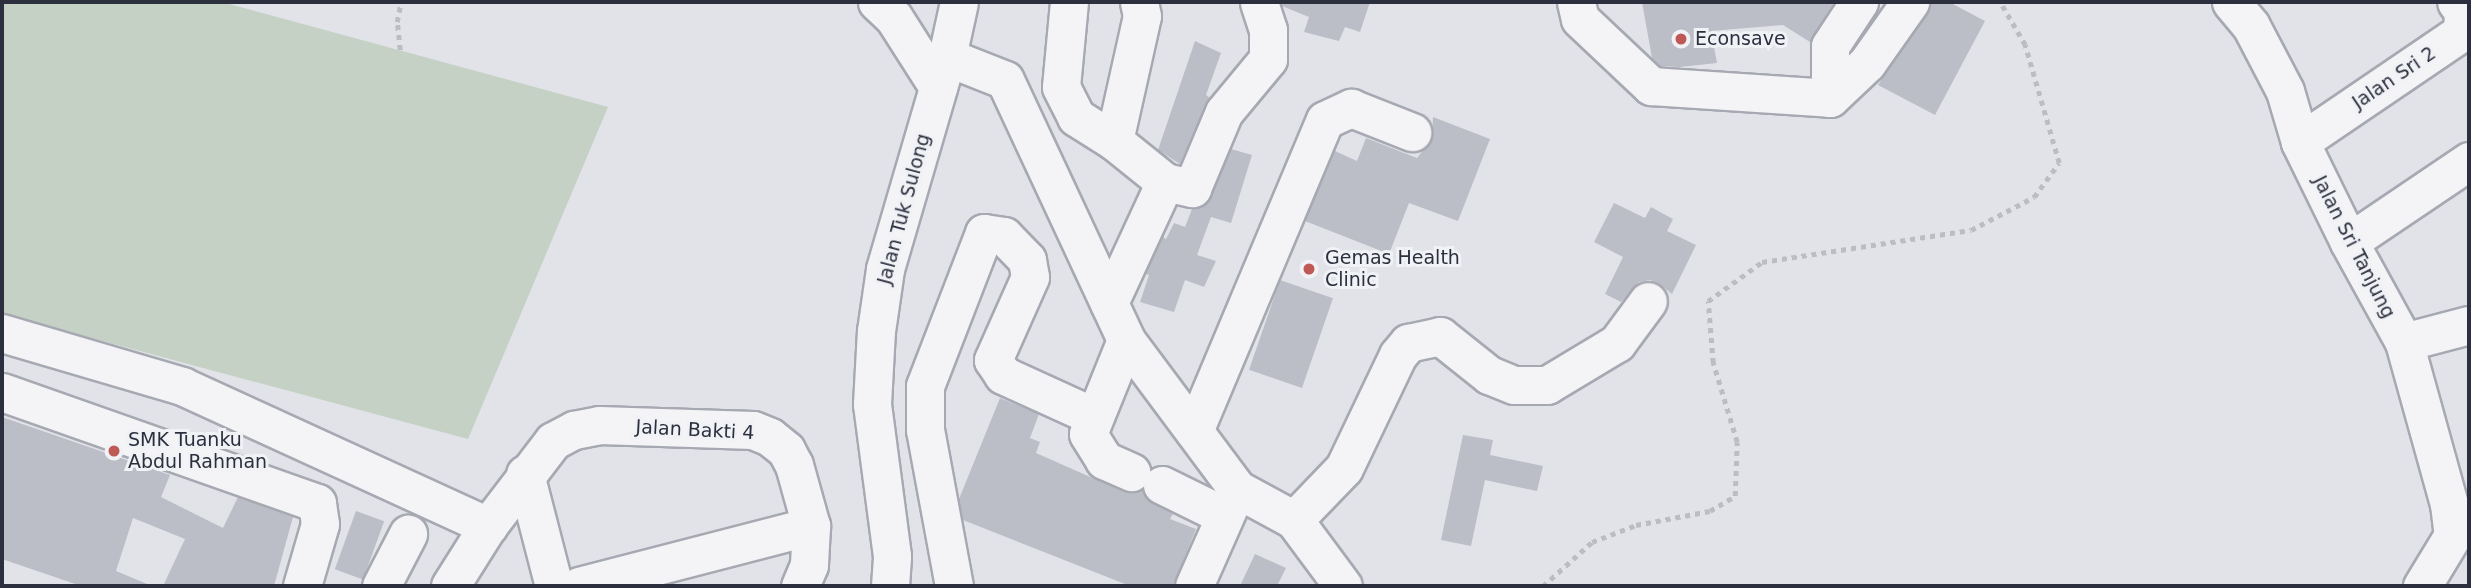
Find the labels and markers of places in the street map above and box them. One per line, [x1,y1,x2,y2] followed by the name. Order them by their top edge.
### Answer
[1695,28,1786,50] place label: Econsave
[1673,31,1689,47] marker: Econsave
[1325,247,1460,291] place label: Gemas Health Clinic
[1299,259,1319,279] marker: Gemas Health Clinic
[128,429,267,473] place label: SMK Tuanku Abdul Rahman
[106,443,122,459] marker: SMK Tuanku Abdul Rahman

